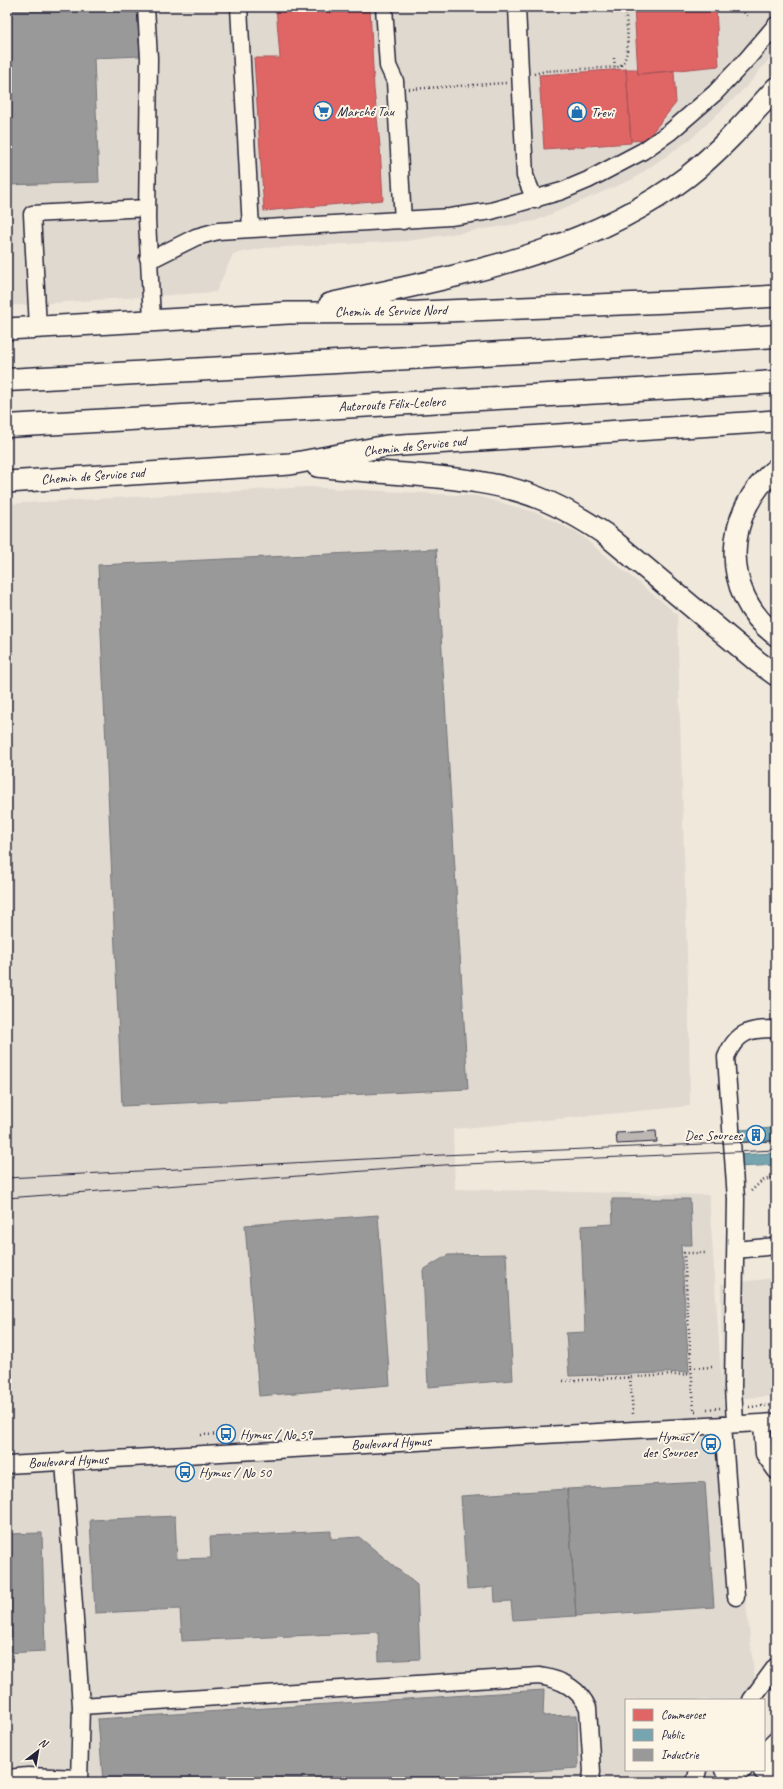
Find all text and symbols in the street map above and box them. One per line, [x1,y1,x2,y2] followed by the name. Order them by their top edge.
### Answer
[312,100,334,122] supermarket icon: Marché Tau
[566,101,588,123] shop icon: Trevi
[337,103,395,120] place label: Marché Tau
[591,104,616,121] place label: Trevi
[335,301,450,320] street label: Chemin de Service Nord
[338,393,447,415] street label: Autoroute Félix-Leclerc
[363,432,470,460] street label: Chemin de Service sud
[41,464,148,488] street label: Chemin de Service sud
[745,1124,767,1146] building icon: Des Sources
[685,1127,743,1144] place label: Des Sources
[215,1423,237,1445] bus stop icon: Hymus / No 59
[240,1426,314,1443] place label: Hymus / No 59
[643,1428,700,1461] place label: Hymus / des Sources
[351,1432,432,1454] street label: Boulevard Hymus
[700,1433,722,1455] bus stop icon: Hymus / des Sources
[28,1450,109,1472] street label: Boulevard Hymus
[174,1461,196,1483] bus stop icon: Hymus / No 50
[199,1464,273,1481] place label: Hymus / No 50
[625,1699,765,1771] legend
[661,1707,706,1723] text: Commerces
[661,1727,685,1743] text: Public
[18,1731,58,1771] north arrow
[37,1735,52,1751] text: N
[661,1747,700,1763] text: Industrie

